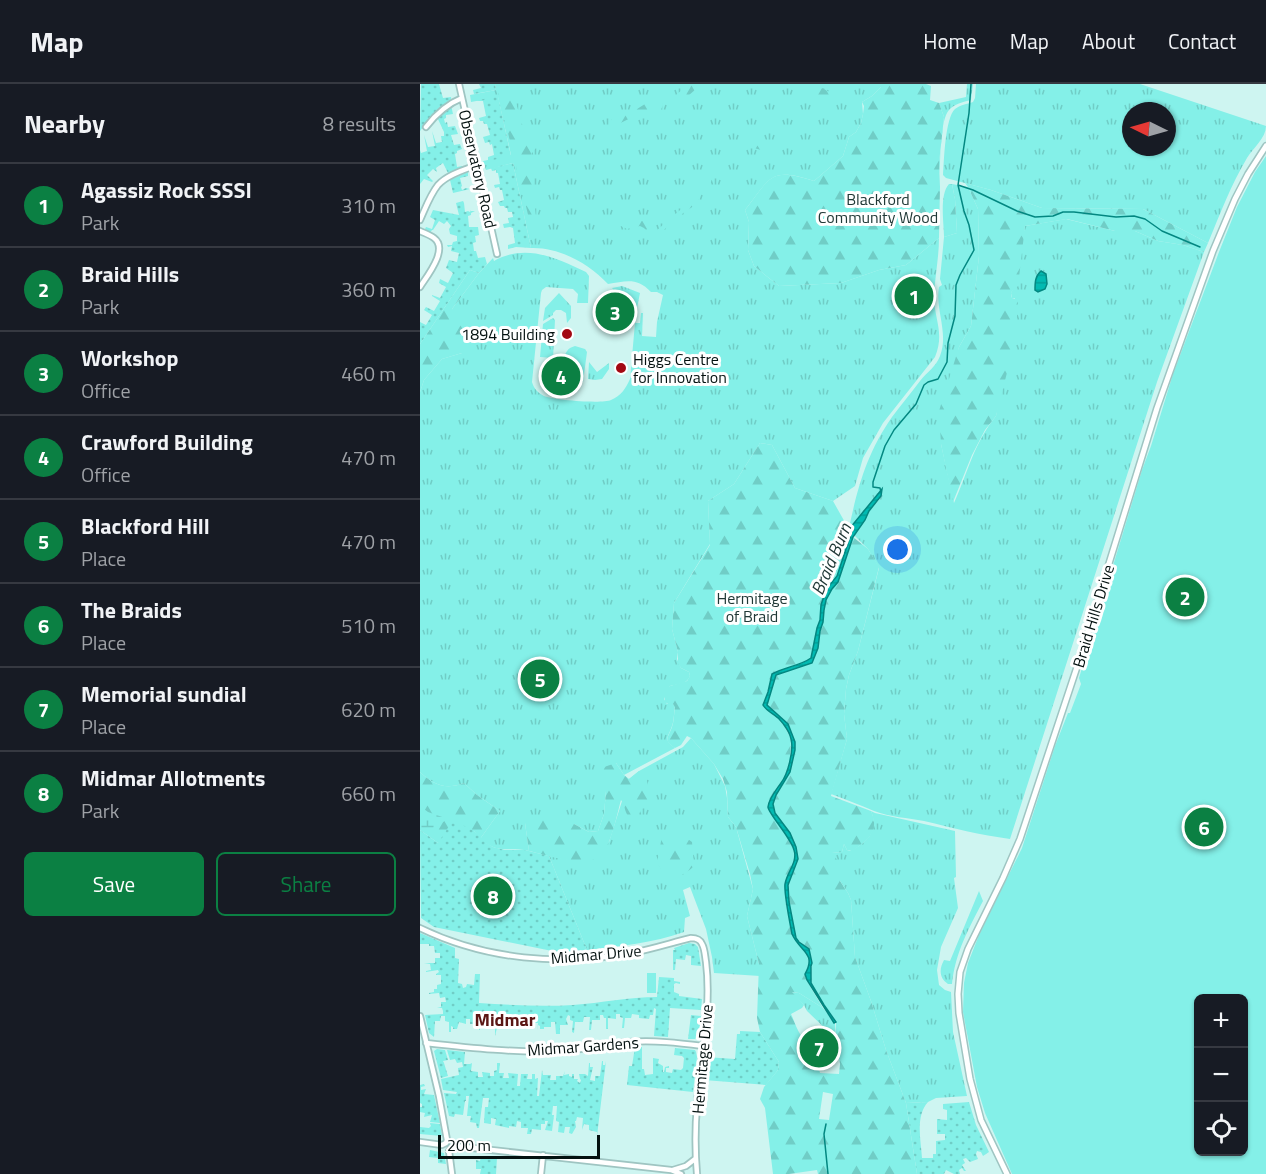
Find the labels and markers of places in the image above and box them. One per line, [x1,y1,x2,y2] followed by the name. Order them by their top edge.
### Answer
[894,274,934,318] pin: 1
[596,290,634,334] pin: 3
[461,322,555,346] place label: 1894 Building
[560,327,574,341] marker: 1894 Building
[633,347,727,389] place label: Higgs Centre for Innovation
[542,354,580,398] pin: 4
[614,361,628,375] marker: Higgs Centre for Innovation
[1166,574,1204,620] pin: 2
[520,656,560,702] pin: 5
[1184,804,1224,850] pin: 6
[474,874,512,918] pin: 8
[800,1026,838,1070] pin: 7

